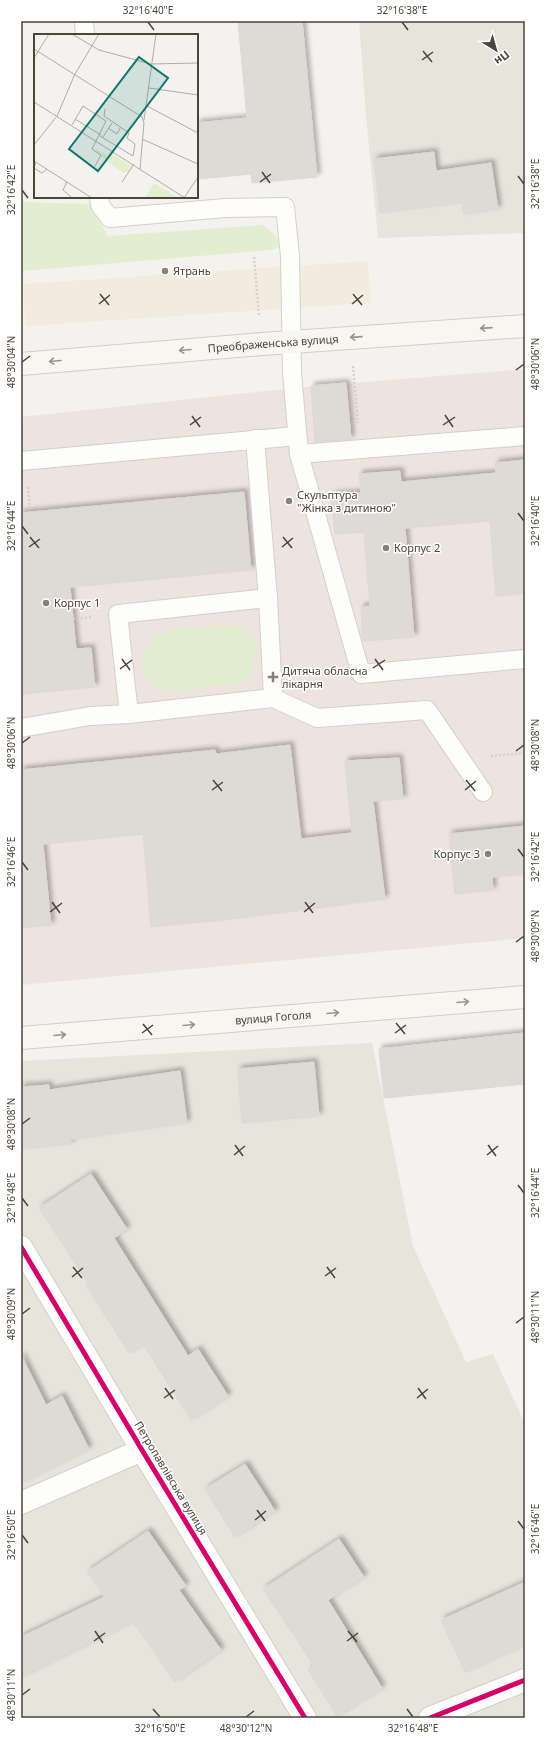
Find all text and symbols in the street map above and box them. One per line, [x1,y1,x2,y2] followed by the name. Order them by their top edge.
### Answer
[123,3,173,17] text: 32°16'40"E
[377,3,427,17] text: 32°16'38"E
[476,30,516,70] north arrow
[34,34,198,198] inset map
[492,48,513,69] text: Пн
[528,159,542,209] text: 32°16'38"E
[4,165,18,215] text: 32°16'42"E
[173,263,211,278] place label: Ятрань
[160,266,170,276] marker: Ятрань
[480,325,493,332] one-way arrow
[207,331,339,355] street label: Преображенська вулиця
[350,334,363,341] one-way arrow
[4,336,18,388] text: 48°30'04"N
[528,338,542,390] text: 48°30'06"N
[179,347,192,354] one-way arrow
[49,358,62,365] one-way arrow
[297,487,396,515] place label: Скульптура "Жінка з дитиною"
[284,496,294,506] marker: Скульптура "Жінка з дитиною"
[528,496,542,546] text: 32°16'40"E
[4,501,18,551] text: 32°16'44"E
[394,540,440,555] place label: Корпус 2
[381,543,391,553] marker: Корпус 2
[54,595,100,610] place label: Корпус 1
[41,598,51,608] marker: Корпус 1
[282,663,368,691] place label: Дитяча обласна лікарня
[267,671,279,683] marker: Дитяча обласна лікарня
[4,717,18,769] text: 48°30'06"N
[528,719,542,771] text: 48°30'08"N
[528,832,542,882] text: 32°16'42"E
[4,837,18,887] text: 32°16'46"E
[434,846,480,861] place label: Корпус 3
[483,849,493,859] marker: Корпус 3
[528,910,542,962] text: 48°30'09"N
[456,999,469,1006] one-way arrow
[235,1006,312,1028] street label: вулиця Гоголя
[326,1009,339,1016] one-way arrow
[182,1021,195,1028] one-way arrow
[53,1032,66,1039] one-way arrow
[4,1098,18,1150] text: 48°30'08"N
[528,1168,542,1218] text: 32°16'44"E
[4,1173,18,1223] text: 32°16'48"E
[4,1288,18,1340] text: 48°30'09"N
[528,1291,542,1343] text: 48°30'11"N
[131,1418,211,1537] street label: Петропавлівська вулиця
[528,1504,542,1554] text: 32°16'46"E
[4,1510,18,1560] text: 32°16'50"E
[4,1669,18,1721] text: 48°30'11"N
[135,1721,185,1735] text: 32°16'50"E
[220,1721,272,1735] text: 48°30'12"N
[388,1721,438,1735] text: 32°16'48"E

